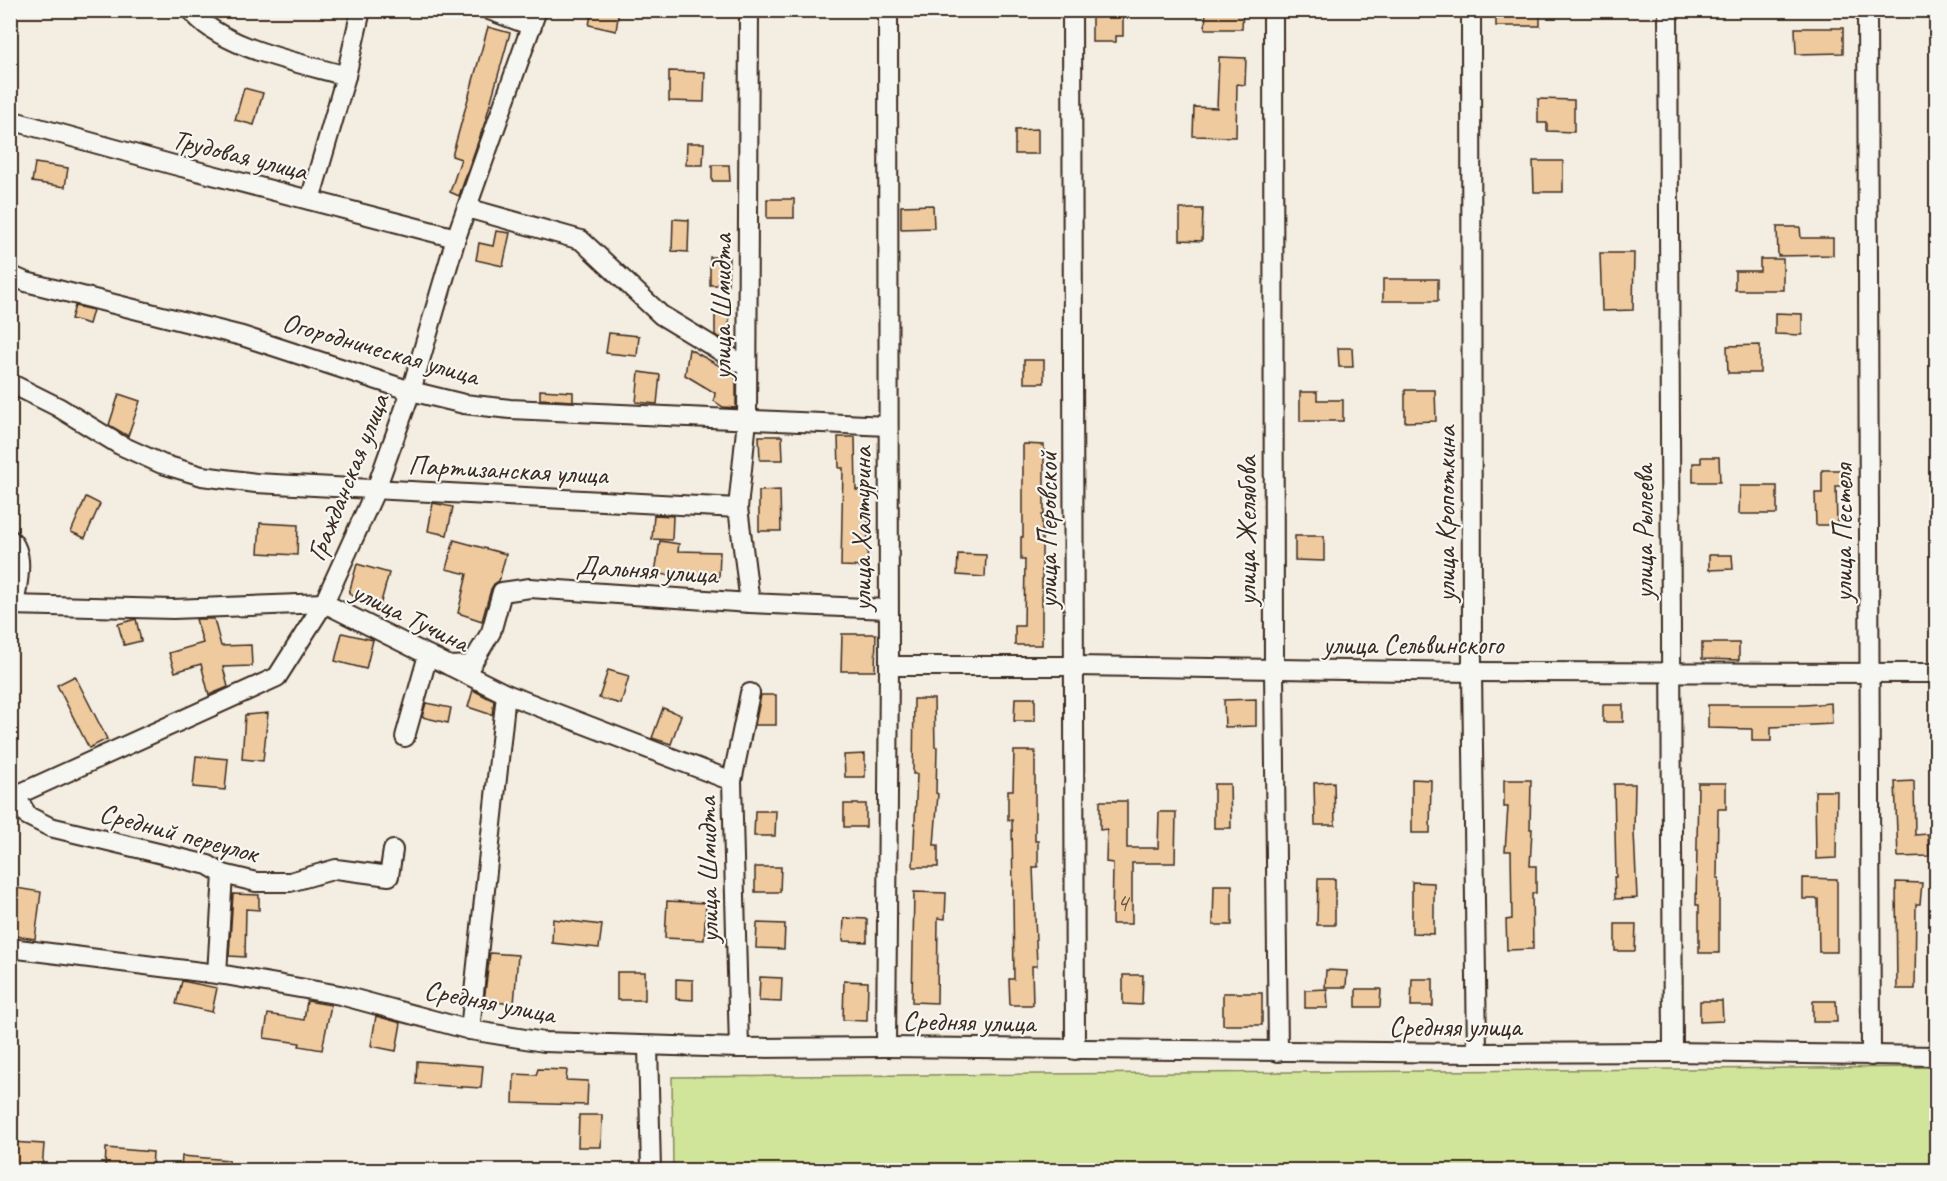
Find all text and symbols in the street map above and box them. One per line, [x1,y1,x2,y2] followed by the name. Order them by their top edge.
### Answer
[169,121,313,189] street label: Трудовая улица
[704,232,739,382] street label: улица Шмидта
[279,304,485,394] street label: Огородническая улица
[298,387,398,566] street label: Гражданская улица
[1428,424,1463,604] street label: улица Кропоткина
[844,445,879,613] street label: улица Халтурина
[407,447,610,492] street label: Партизанская улица
[1030,450,1065,611] street label: улица Перовской
[1229,455,1264,608] street label: улица Желябова
[1825,461,1860,604] street label: улица Пестеля
[1626,462,1661,601] street label: улица Рылеева
[575,547,721,592] street label: Дальняя улица
[345,572,477,661] street label: улица Тучина
[1321,627,1505,662] street label: улица Сельвинского
[96,795,264,871] street label: Средний переулок
[689,795,726,945] street label: улица Шмидта
[1116,886,1130,919] house number: 4
[422,972,561,1032] street label: Средняя улица
[902,1003,1038,1040] street label: Средняя улица
[1389,1009,1524,1044] street label: Средняя улица

